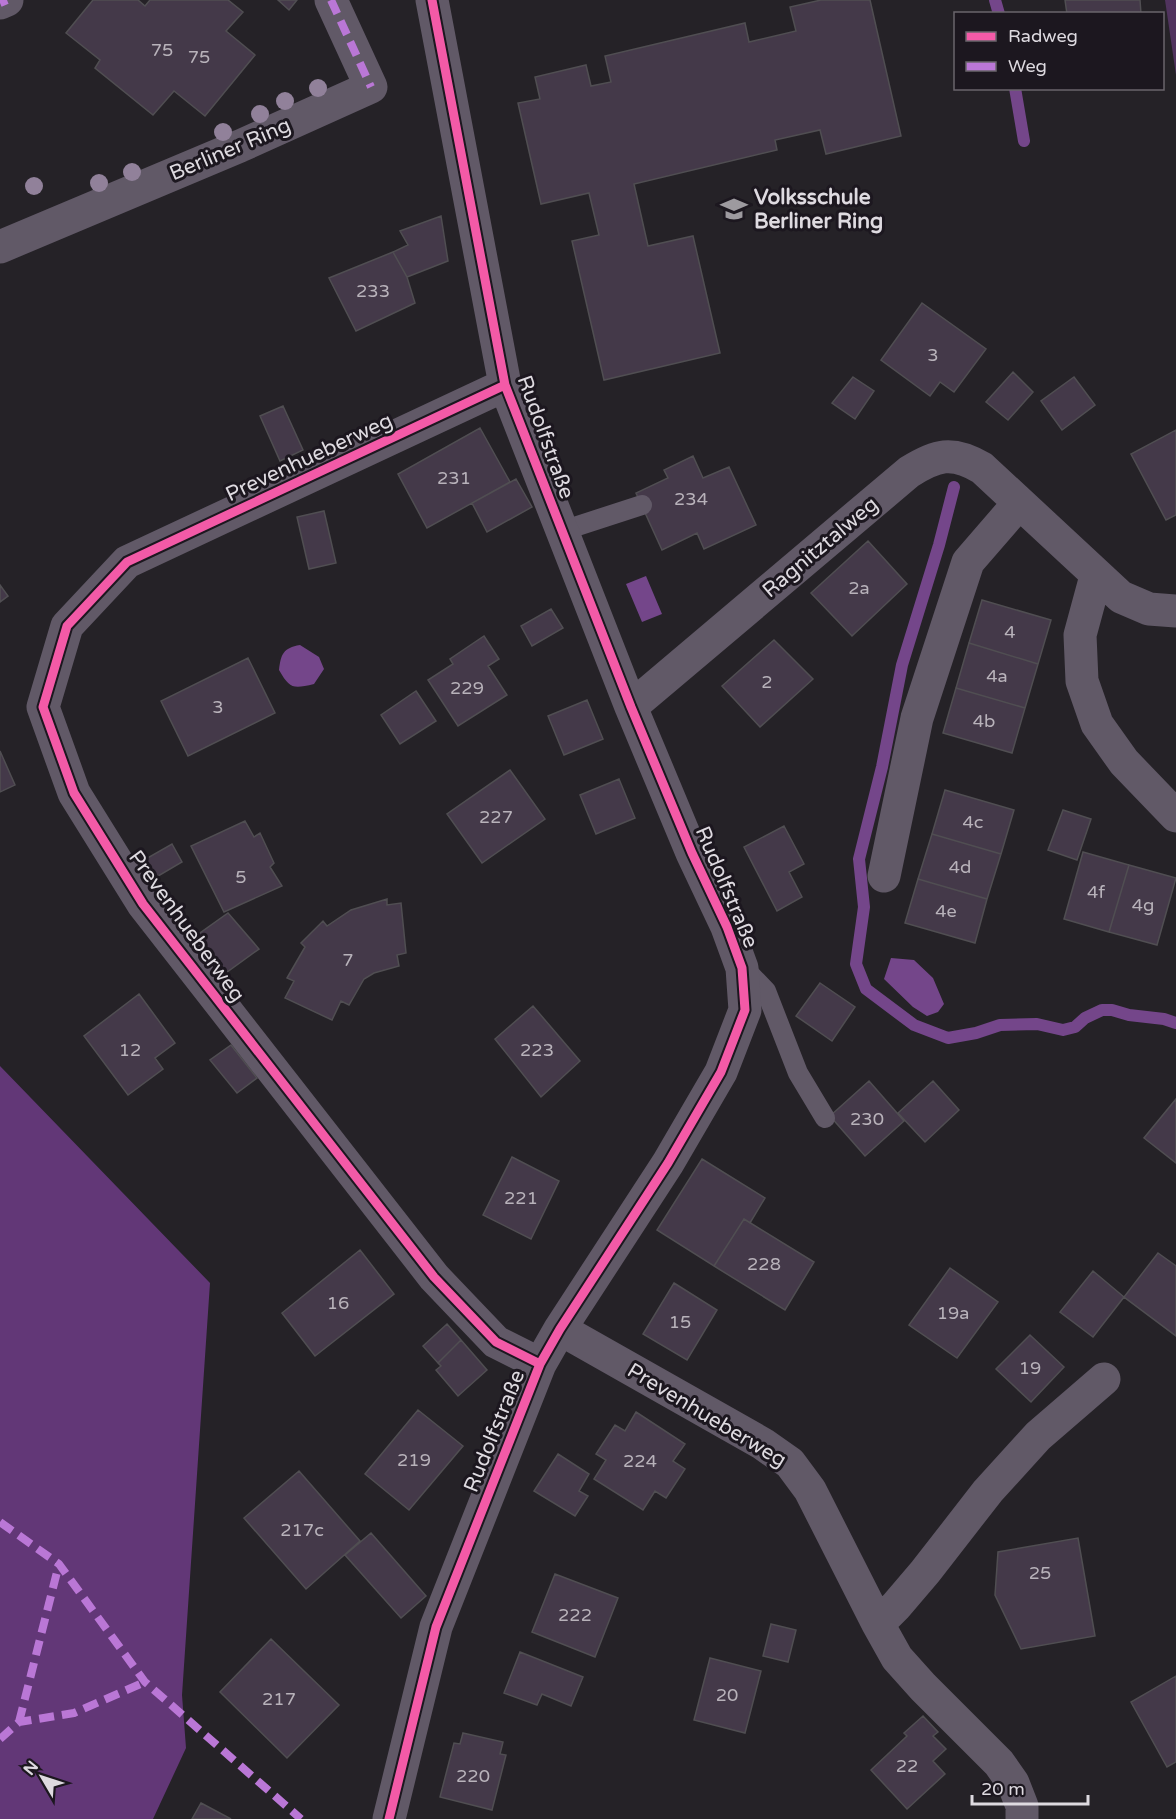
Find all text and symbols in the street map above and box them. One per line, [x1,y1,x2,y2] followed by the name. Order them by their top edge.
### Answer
[954,12,1164,90] legend
[1008,25,1078,47] text: Radweg
[151,39,173,61] house number: 75
[188,46,210,68] house number: 75
[1008,55,1047,77] text: Weg
[166,113,295,186] street label: Berliner Ring
[754,185,883,234] place label: Volksschule Berliner Ring
[719,194,749,224] school or university icon: Volksschule Berliner Ring
[356,280,390,302] house number: 233
[927,344,939,366] house number: 3
[512,372,579,502] street label: Rudolfstraße
[222,408,397,507] street label: Prevenhueberweg
[437,467,471,489] house number: 231
[674,488,708,510] house number: 234
[757,492,883,603] street label: Ragnitztalweg
[848,577,870,599] house number: 2a
[1004,621,1016,643] house number: 4
[986,665,1008,687] house number: 4a
[761,671,773,693] house number: 2
[450,677,484,699] house number: 229
[212,696,224,718] house number: 3
[973,710,995,732] house number: 4b
[479,806,513,828] house number: 227
[963,811,983,833] house number: 4c
[690,823,763,952] street label: Rudolfstraße
[123,846,250,1007] street label: Prevenhueberweg
[949,856,971,878] house number: 4d
[235,866,247,888] house number: 5
[1087,881,1105,903] house number: 4f
[1132,894,1154,916] house number: 4g
[935,900,957,922] house number: 4e
[342,949,354,971] house number: 7
[119,1039,141,1061] house number: 12
[520,1039,554,1061] house number: 223
[850,1108,884,1130] house number: 230
[504,1187,538,1209] house number: 221
[747,1253,781,1275] house number: 228
[327,1292,349,1314] house number: 16
[937,1302,969,1324] house number: 19a
[669,1311,691,1333] house number: 15
[1019,1357,1041,1379] house number: 19
[623,1358,791,1473] street label: Prevenhueberweg
[459,1366,530,1496] street label: Rudolfstraße
[397,1449,431,1471] house number: 219
[623,1450,657,1472] house number: 224
[280,1519,324,1541] house number: 217c
[1029,1562,1051,1584] house number: 25
[558,1604,592,1626] house number: 222
[716,1684,738,1706] house number: 20
[262,1688,296,1710] house number: 217
[12,1747,72,1807] north arrow
[896,1755,918,1777] house number: 22
[19,1757,43,1779] text: N
[456,1765,490,1787] house number: 220
[972,1768,1088,1806] scale bar
[981,1778,1025,1800] text: 20 m

